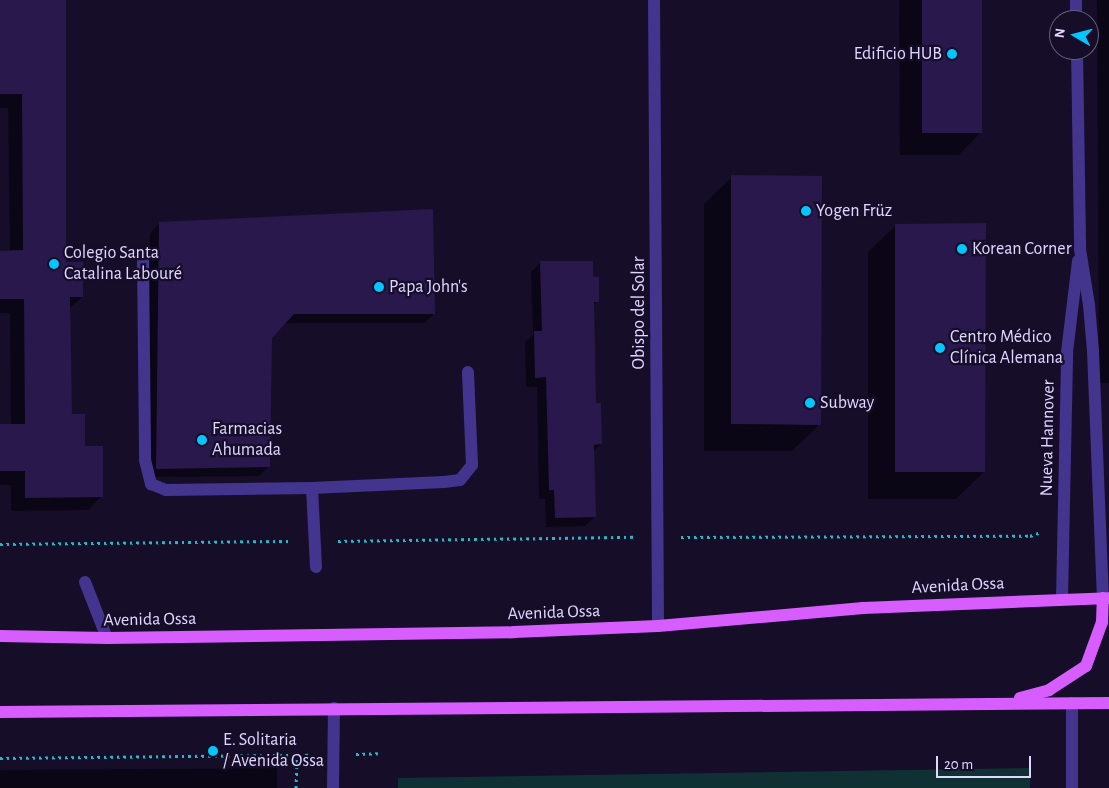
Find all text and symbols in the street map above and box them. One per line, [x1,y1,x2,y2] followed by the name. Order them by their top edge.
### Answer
[1049,10,1099,60] north arrow
[1053,27,1068,39] text: N
[854,43,942,65] place label: Edificio HUB
[946,48,958,60] marker: Edificio HUB
[816,200,892,222] place label: Yogen Früz
[800,205,812,217] marker: Yogen Früz
[972,238,1071,260] place label: Korean Corner
[64,243,182,286] place label: Colegio Santa Catalina Labouré
[956,243,968,255] marker: Korean Corner
[628,256,650,370] street label: Obispo del Solar
[48,258,60,270] marker: Colegio Santa Catalina Labouré
[389,276,468,298] place label: Papa John's
[373,281,385,293] marker: Papa John's
[950,327,1063,369] place label: Centro Médico Clínica Alemana
[934,342,946,354] marker: Centro Médico Clínica Alemana
[1036,379,1060,497] street label: Nueva Hannover
[820,392,874,414] place label: Subway
[804,397,816,409] marker: Subway
[212,419,282,462] place label: Farmacias Ahumada
[196,434,208,446] marker: Farmacias Ahumada
[911,573,1005,599] street label: Avenida Ossa
[507,601,601,625] street label: Avenida Ossa
[103,608,197,632] street label: Avenida Ossa
[223,730,324,772] place label: E. Solitaria / Avenida Ossa
[207,745,219,757] marker: E. Solitaria / Avenida Ossa
[939,746,1034,778] scale bar
[944,757,973,772] text: 20 m

